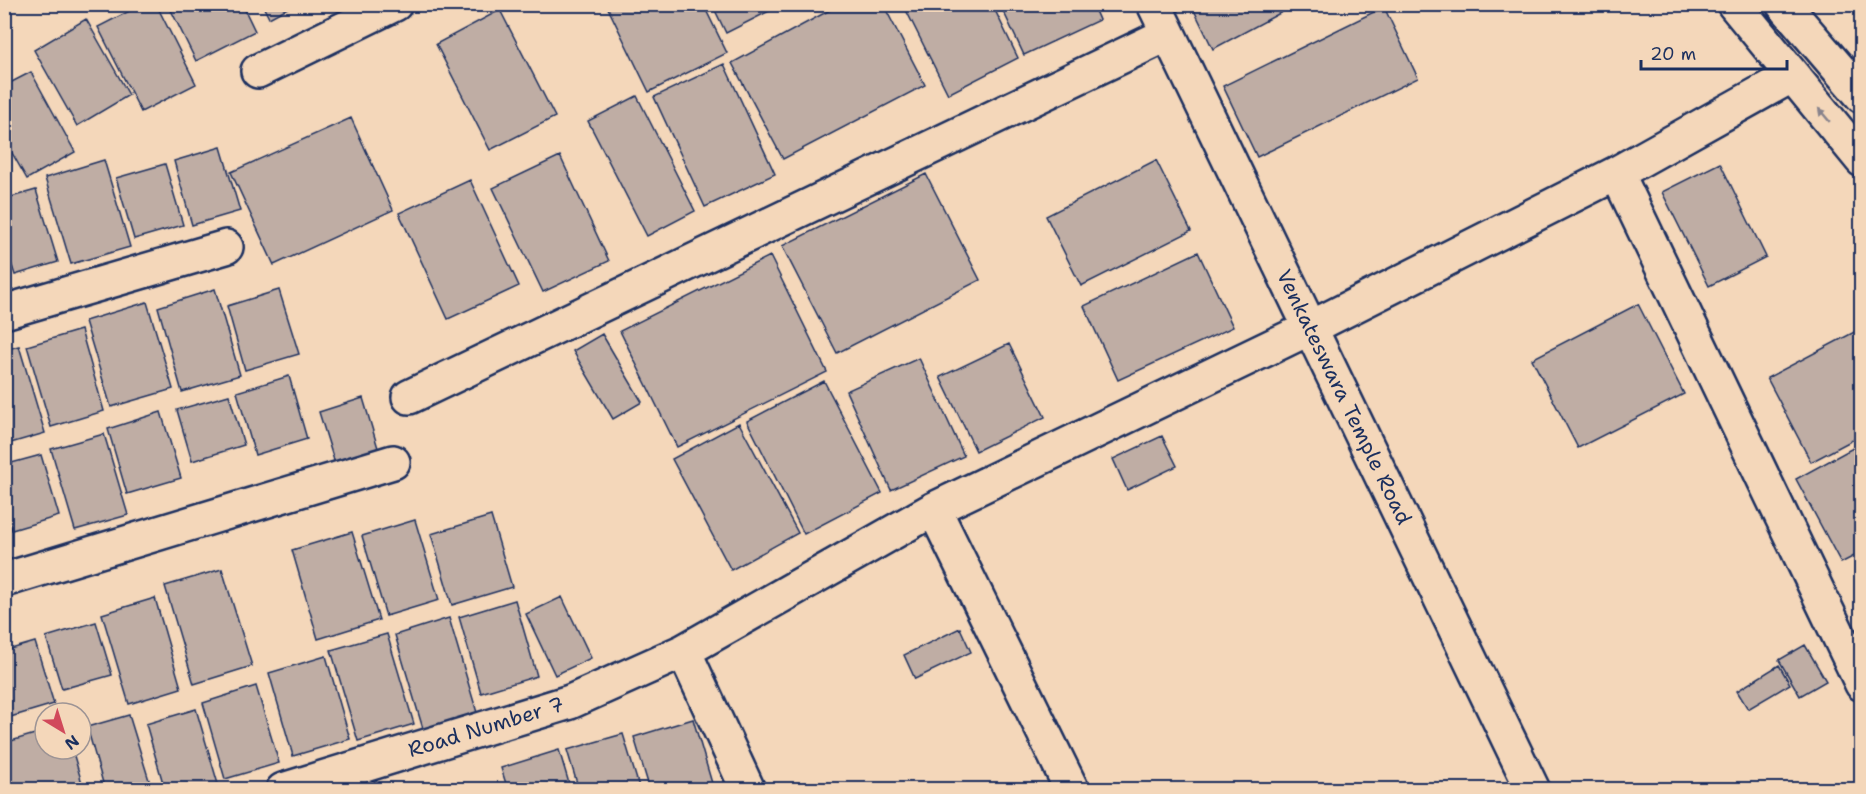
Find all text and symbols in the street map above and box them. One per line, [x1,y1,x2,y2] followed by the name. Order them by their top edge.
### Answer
[1641,33,1786,71] scale bar
[1650,42,1696,66] text: 20 m
[1818,108,1831,123] one-way arrow
[1270,265,1418,529] street label: Venkateswara Temple Road
[405,690,567,764] street label: Road Number 7
[33,701,93,761] north arrow
[60,730,83,755] text: N

